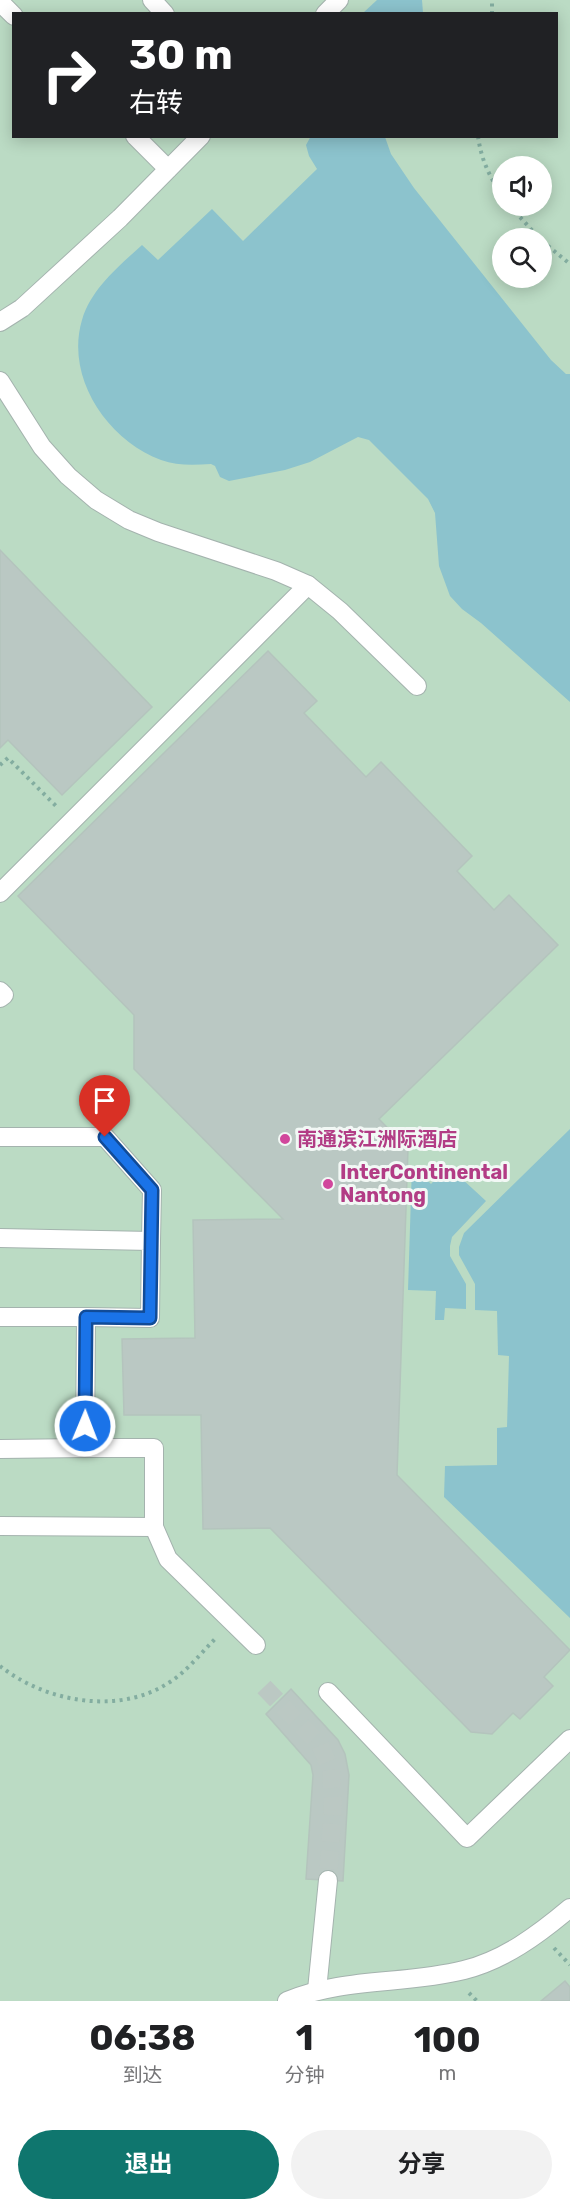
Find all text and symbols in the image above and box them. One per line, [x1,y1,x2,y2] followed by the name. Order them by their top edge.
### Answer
[129,30,233,80] text: 30 m
[30,36,108,114] icon: right
[129,87,183,119] text: 右转
[492,156,552,288] map controls
[492,156,552,216] button: sound
[492,228,552,288] button: search
[79,1075,130,1137] pin
[88,1084,121,1117] icon: arrive
[297,1127,457,1151] place label: 南通滨江洲际酒店
[278,1132,292,1146] marker: 南通滨江洲际酒店
[340,1160,508,1207] place label: InterContinental Nantong
[321,1177,335,1191] marker: InterContinental Nantong
[53,1394,117,1458] position arrow
[89,2016,196,2059] text: 06:38
[296,2016,314,2059] text: 1
[414,2018,481,2061] text: 100
[438,2061,456,2085] text: m
[122,2063,162,2087] text: 到达
[285,2063,325,2087] text: 分钟
[18,2130,279,2199] button: 退出
[291,2130,552,2199] button: 分享

